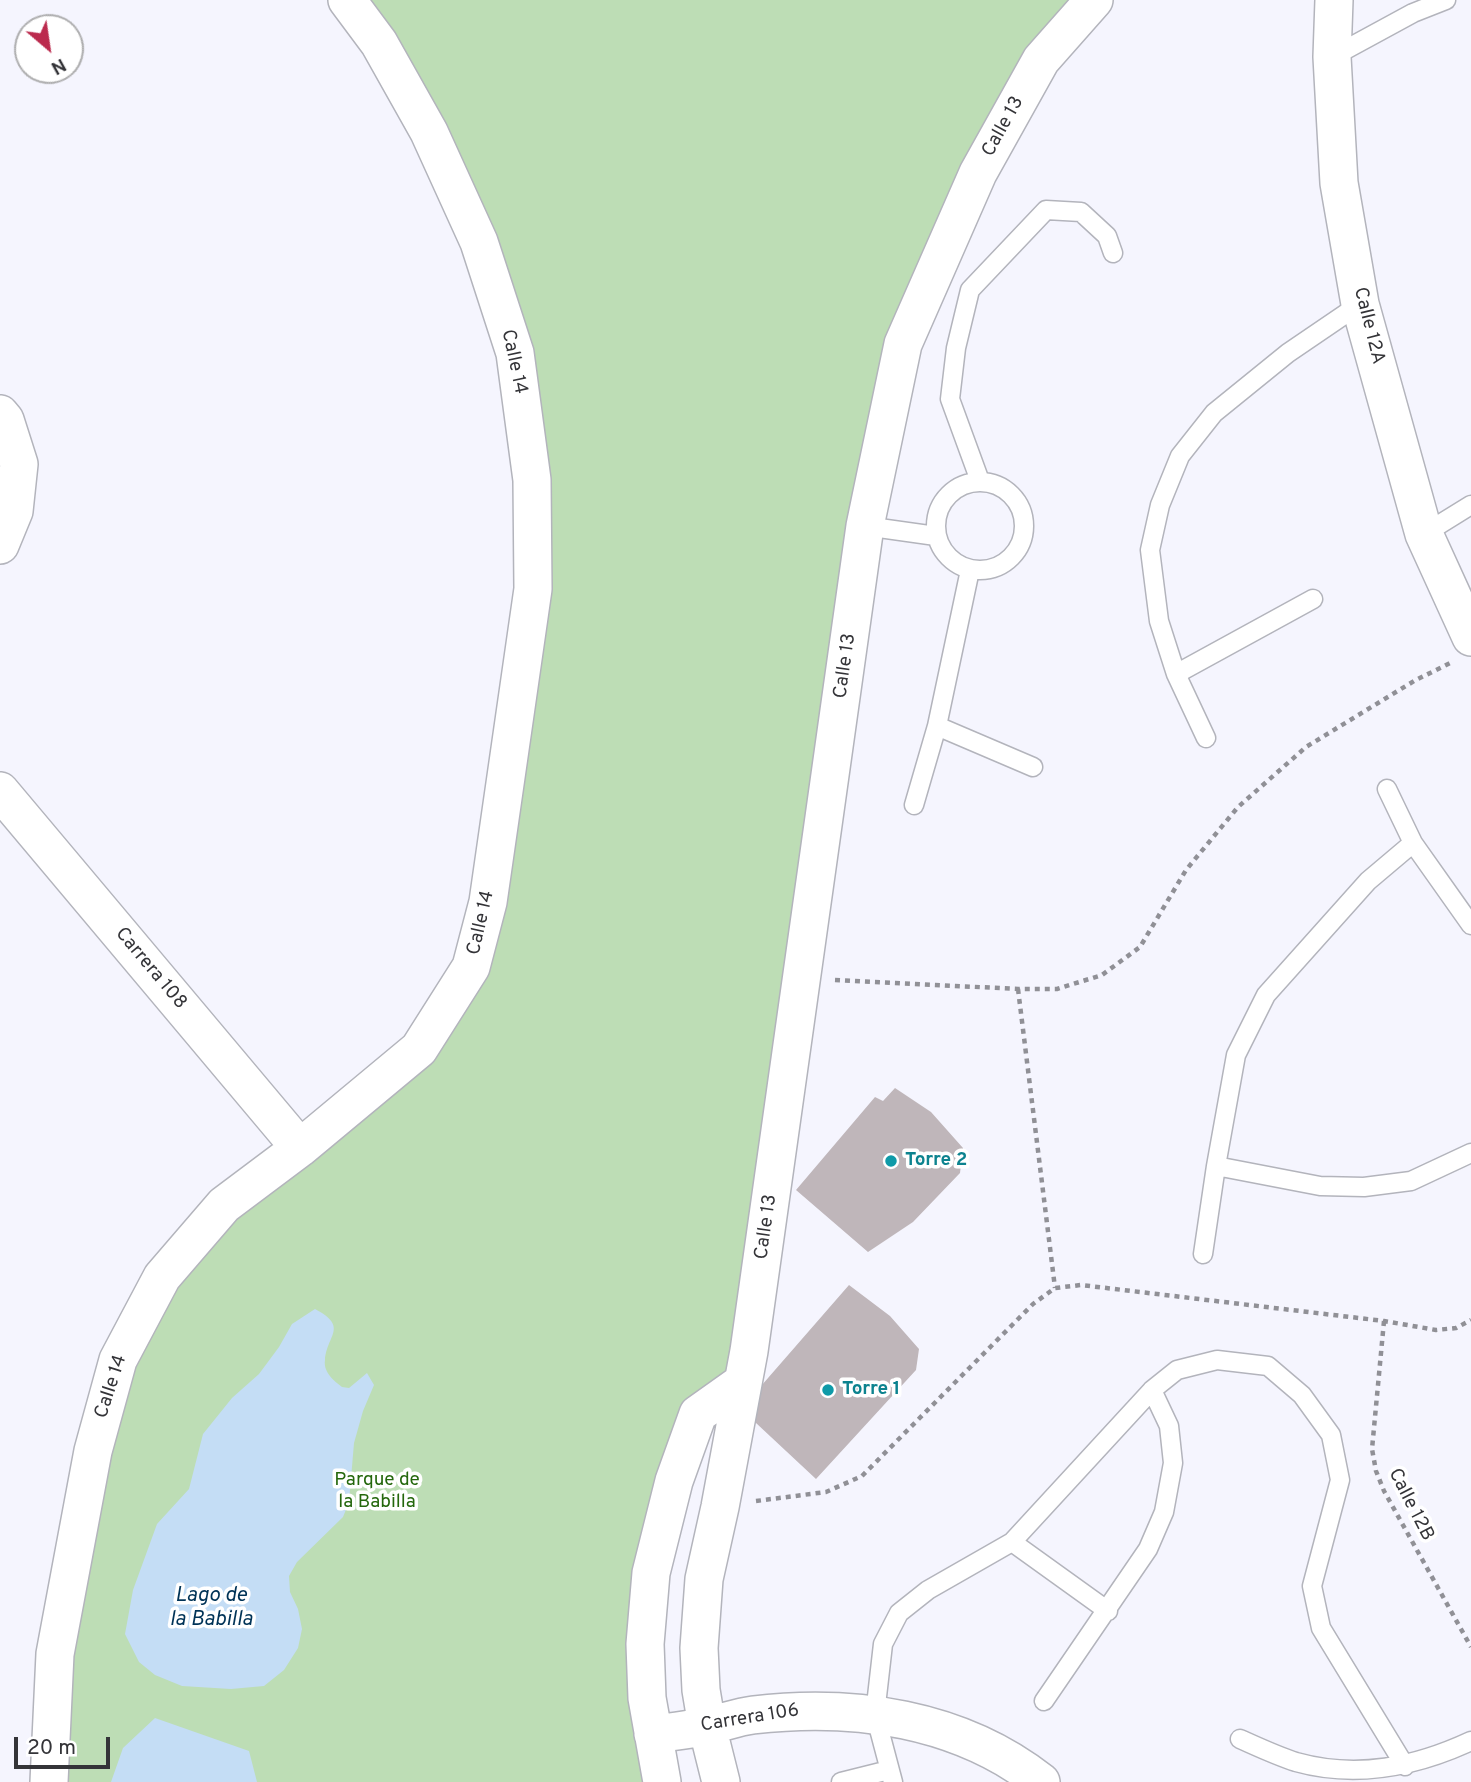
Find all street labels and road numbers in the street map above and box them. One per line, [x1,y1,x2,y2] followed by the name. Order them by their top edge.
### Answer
[978,93,1030,161] street label: Calle 13
[1347,285,1389,367] street label: Calle 12A
[495,328,531,396] street label: Calle 14
[830,632,862,700] street label: Calle 13
[464,889,500,957] street label: Calle 14
[109,924,191,1014] street label: Carrera 108
[751,1193,783,1261] street label: Calle 13
[91,1352,133,1422] street label: Calle 14
[1382,1465,1438,1545] street label: Calle 12B
[699,1700,801,1738] street label: Carrera 106

